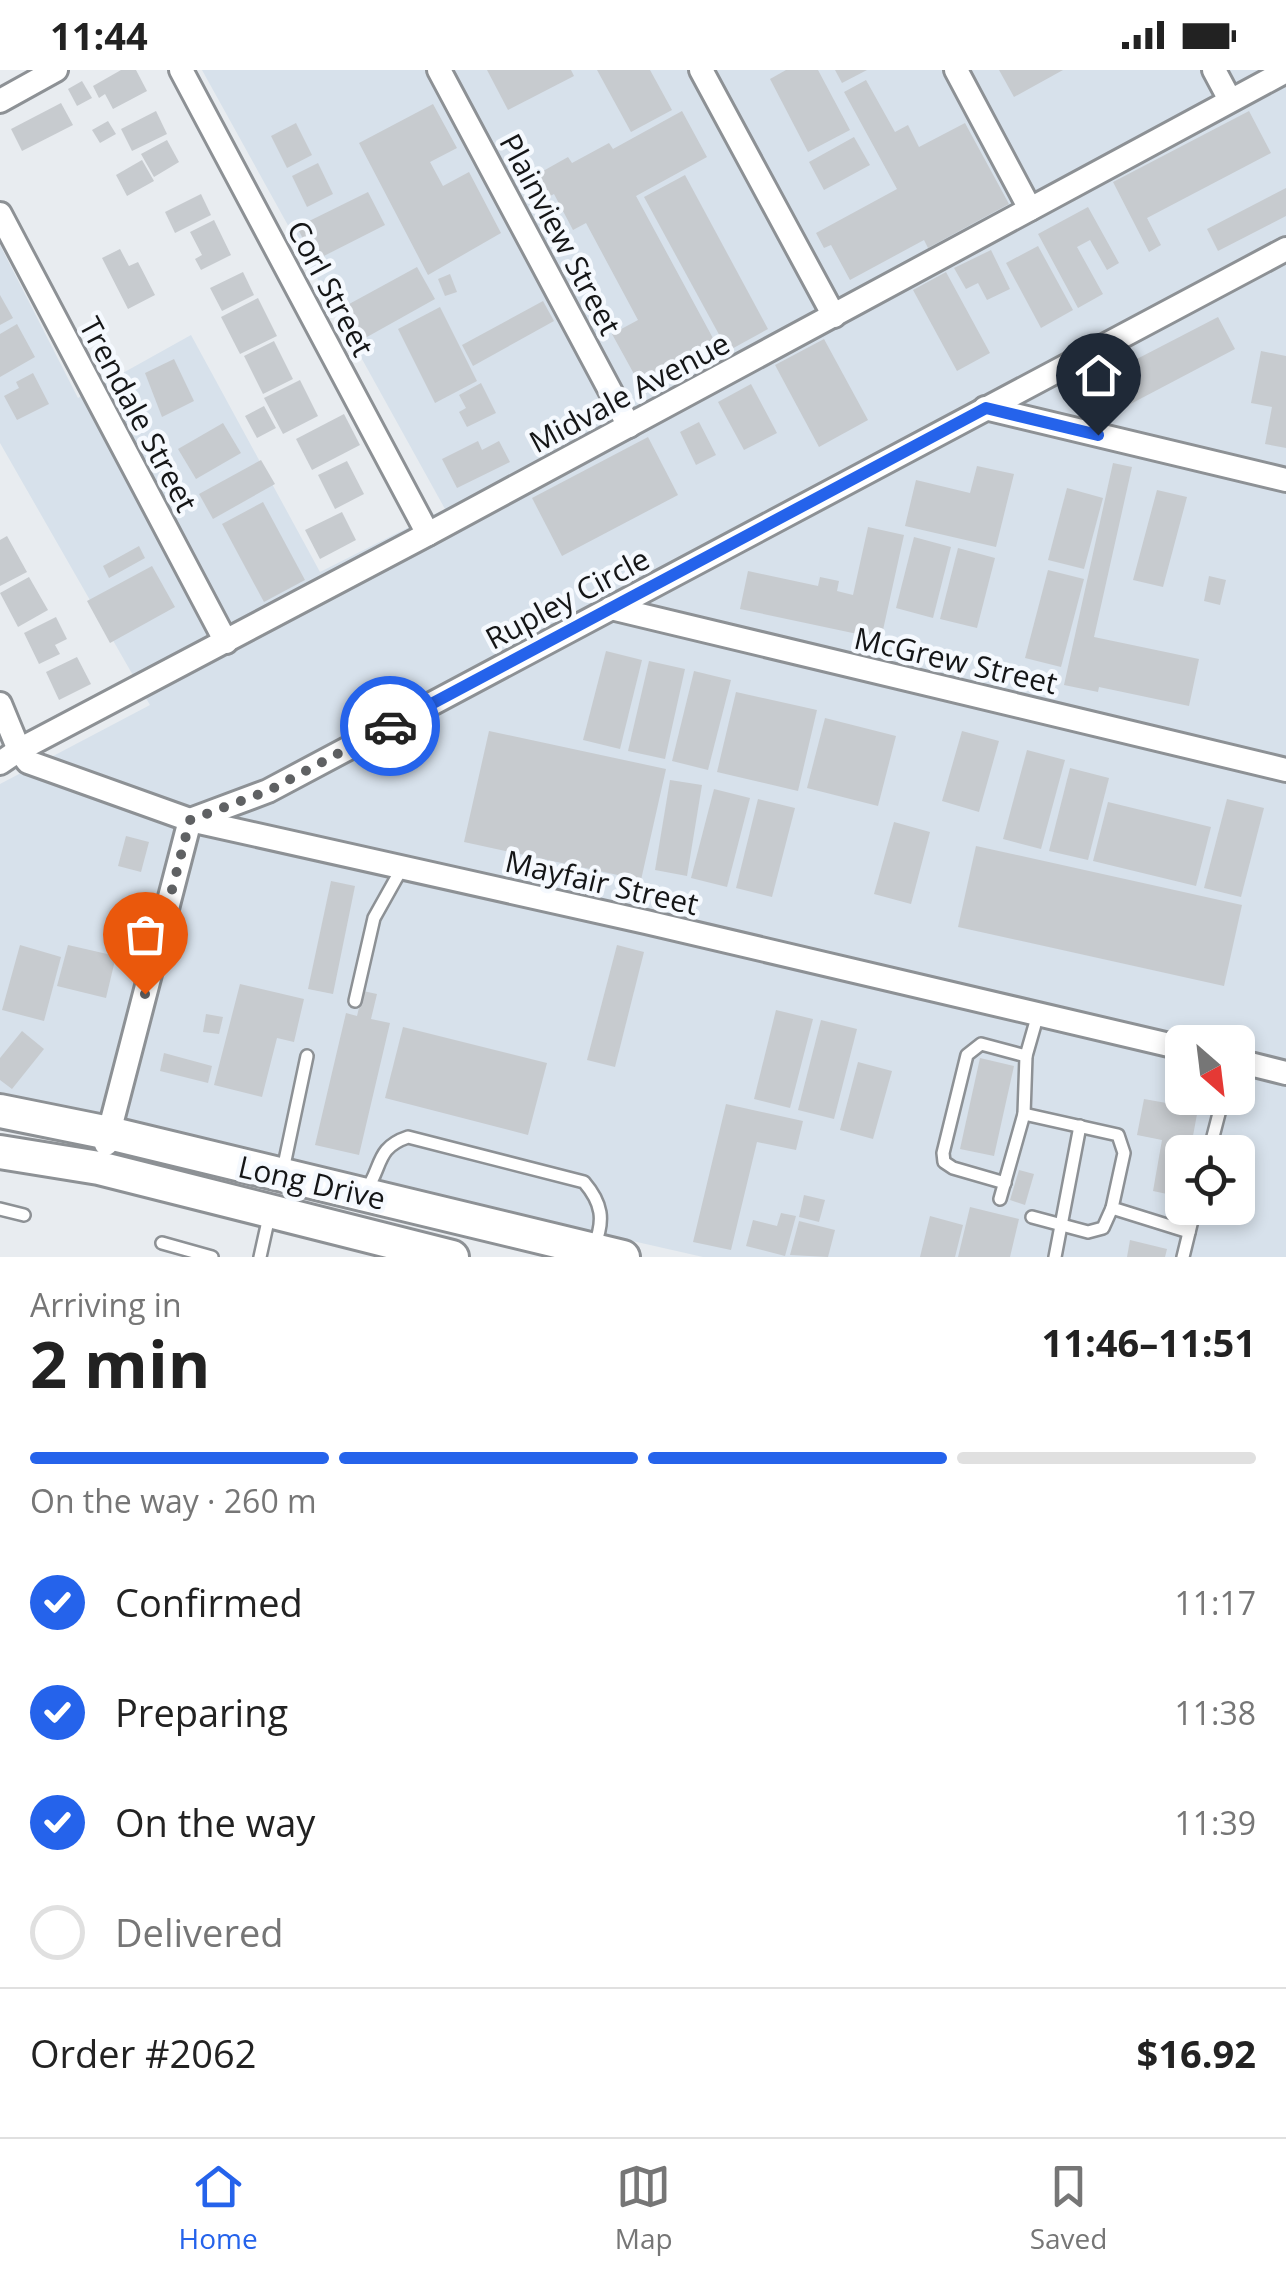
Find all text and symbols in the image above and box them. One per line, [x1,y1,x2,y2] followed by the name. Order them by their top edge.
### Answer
[50,9,148,61] text: 11:44
[491,126,631,342] street label: Plainview Street
[278,213,384,363] street label: Corl Street
[70,309,208,519] street label: Trendale Street
[522,322,736,462] street label: Midvale Avenue
[1056,333,1141,436] pin
[1071,348,1126,403] icon: home
[478,538,656,658] street label: Rupley Circle
[850,617,1062,703] street label: McGrew Street
[340,676,440,776] courier
[363,699,418,754] icon: car
[501,840,703,924] street label: Mayfair Street
[103,892,188,995] pin
[118,907,173,962] icon: bag
[1165,1025,1255,1115] north arrow
[1165,1025,1255,1225] map controls
[1165,1135,1255,1225] button: locate
[234,1145,390,1219] street label: Long Drive
[30,1283,182,1326] text: Arriving in
[1042,1316,1256,1368] text: 11:46–11:51
[30,1319,210,1407] text: 2 min
[30,1479,317,1522] text: On the way · 260 m
[30,1575,85,1630] icon: check
[115,1576,303,1628] text: Confirmed
[1174,1581,1256,1624] text: 11:17
[30,1685,85,1740] icon: check
[115,1686,288,1738] text: Preparing
[1174,1691,1256,1734] text: 11:38
[30,1795,85,1850] icon: check
[115,1796,315,1848] text: On the way
[1174,1801,1256,1844] text: 11:39
[115,1906,284,1958] text: Delivered
[30,2027,257,2079] text: Order #2062
[1137,2027,1256,2079] text: $16.92
[179,2159,258,2257] tab: Home
[615,2159,673,2257] tab: Map
[1030,2159,1107,2257] tab: Saved

